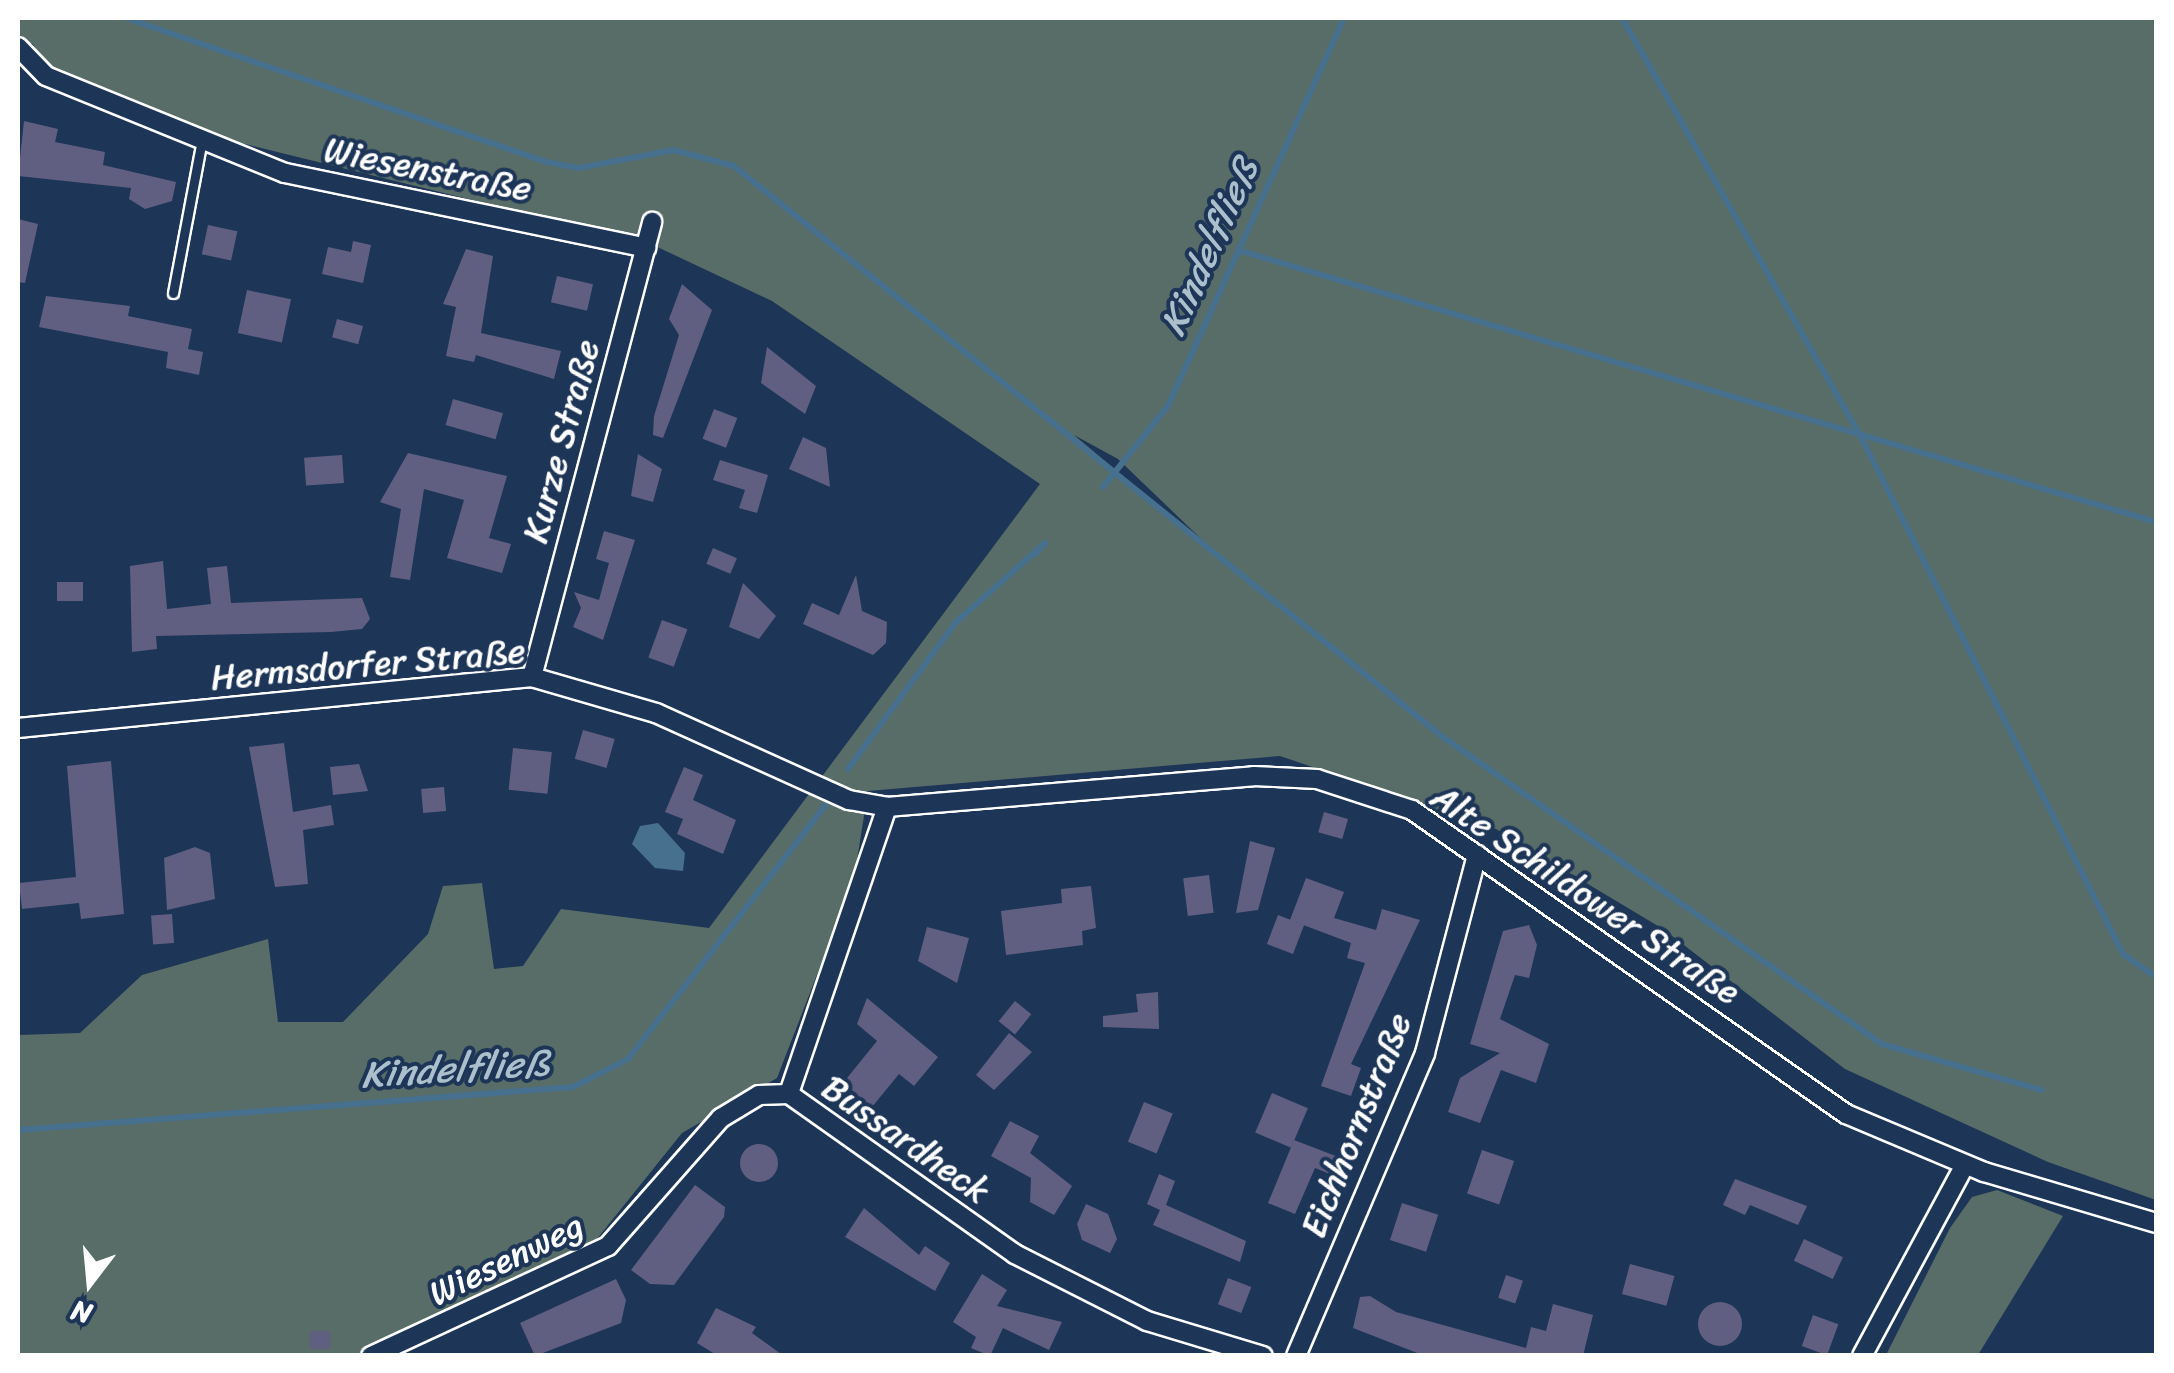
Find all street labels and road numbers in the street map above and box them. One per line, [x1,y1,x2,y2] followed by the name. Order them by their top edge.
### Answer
[321,128,535,210] street label: Wiesenstraße
[514,334,608,548] street label: Kurze Straße
[209,629,527,699] street label: Hermsdorfer Straße
[1423,775,1749,1013] street label: Alte Schildower Straße
[1292,1007,1420,1243] street label: Eichhornstraße
[814,1066,998,1212] street label: Bussardheck
[422,1204,590,1314] street label: Wiesenweg

